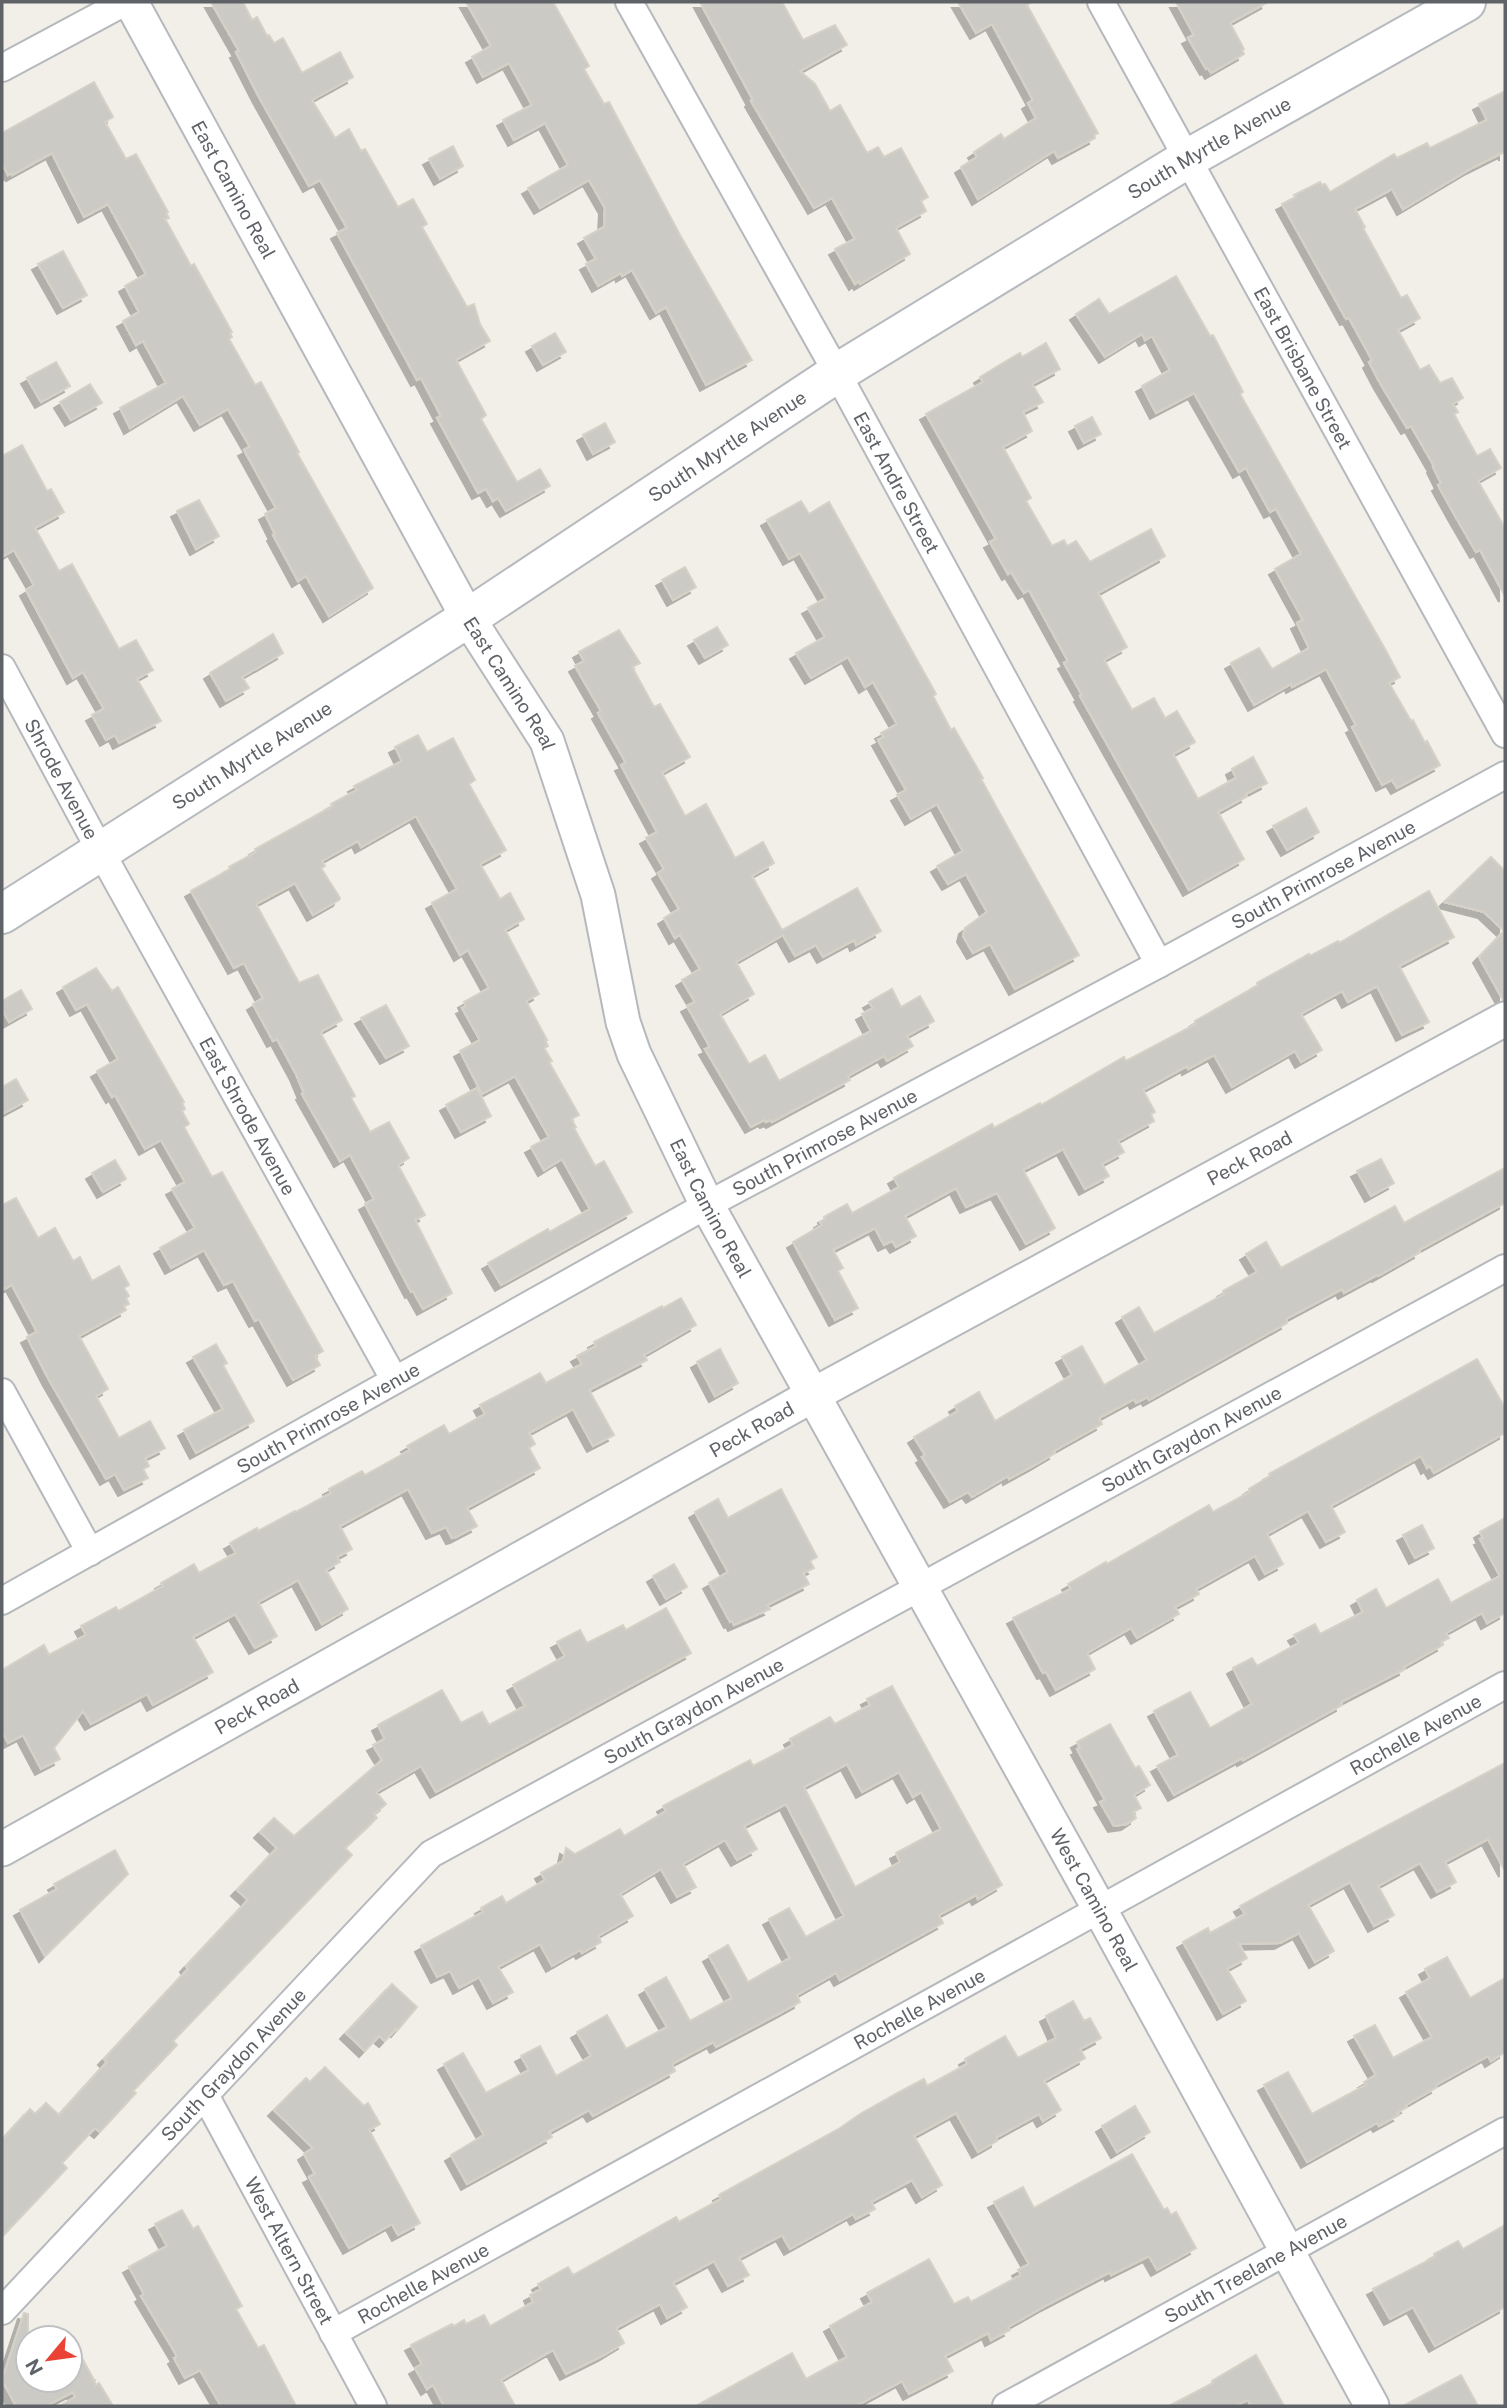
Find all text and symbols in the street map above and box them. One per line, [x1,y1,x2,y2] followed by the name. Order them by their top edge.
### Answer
[1124,92,1295,204] street label: South Myrtle Avenue
[187,117,280,263] street label: East Camino Real
[1249,283,1356,453] street label: East Brisbane Street
[644,386,810,506] street label: South Myrtle Avenue
[849,408,944,557] street label: East Andre Street
[459,613,560,753] street label: East Camino Real
[168,696,336,814] street label: South Myrtle Avenue
[20,715,103,843] street label: Shrode Avenue
[1227,815,1419,933] street label: South Primrose Avenue
[195,1033,300,1199] street label: East Shrode Avenue
[728,1084,921,1201] street label: South Primrose Avenue
[1203,1126,1296,1190] street label: Peck Road
[666,1135,756,1281] street label: East Camino Real
[233,1358,423,1478] street label: South Primrose Avenue
[1098,1381,1285,1497] street label: South Graydon Avenue
[705,1397,798,1462] street label: Peck Road
[600,1653,787,1769] street label: South Graydon Avenue
[211,1674,303,1739] street label: Peck Road
[1346,1689,1485,1780] street label: Rochelle Avenue
[1046,1825,1143,1975] street label: West Camino Real
[850,1964,989,2054] street label: Rochelle Avenue
[156,1984,310,2146] street label: South Graydon Avenue
[240,2173,338,2328] street label: West Altern Street
[1161,2209,1351,2327] street label: South Treelane Avenue
[354,2238,493,2328] street label: Rochelle Avenue
[14,2324,84,2394] north arrow
[21,2355,47,2379] text: N

